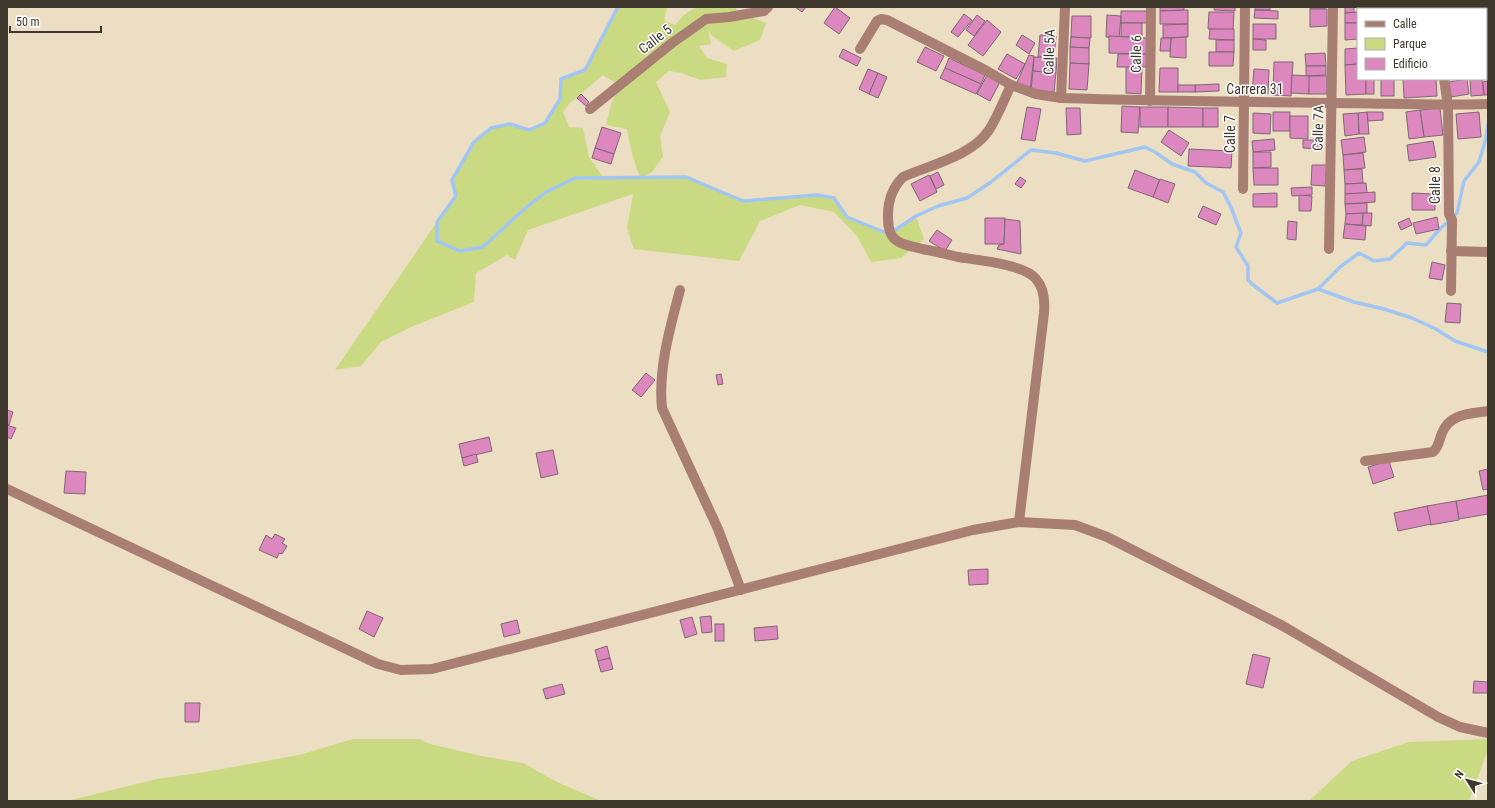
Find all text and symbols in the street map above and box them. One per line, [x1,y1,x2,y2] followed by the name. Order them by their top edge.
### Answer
[10,8,101,34] scale bar
[1357,8,1487,80] legend
[16,15,40,29] text: 50 m
[1393,17,1417,31] text: Calle
[635,21,675,57] street label: Calle 5
[1040,29,1058,75] street label: Calle 5A
[1128,35,1144,73] street label: Calle 6
[1393,37,1427,51] text: Parque
[1393,57,1428,71] text: Edificio
[1226,81,1284,97] street label: Carrera 31
[1310,105,1326,151] street label: Calle 7A
[1222,115,1238,153] street label: Calle 7
[1427,166,1443,204] street label: Calle 8
[1447,760,1487,800] north arrow
[1452,768,1467,781] text: N

